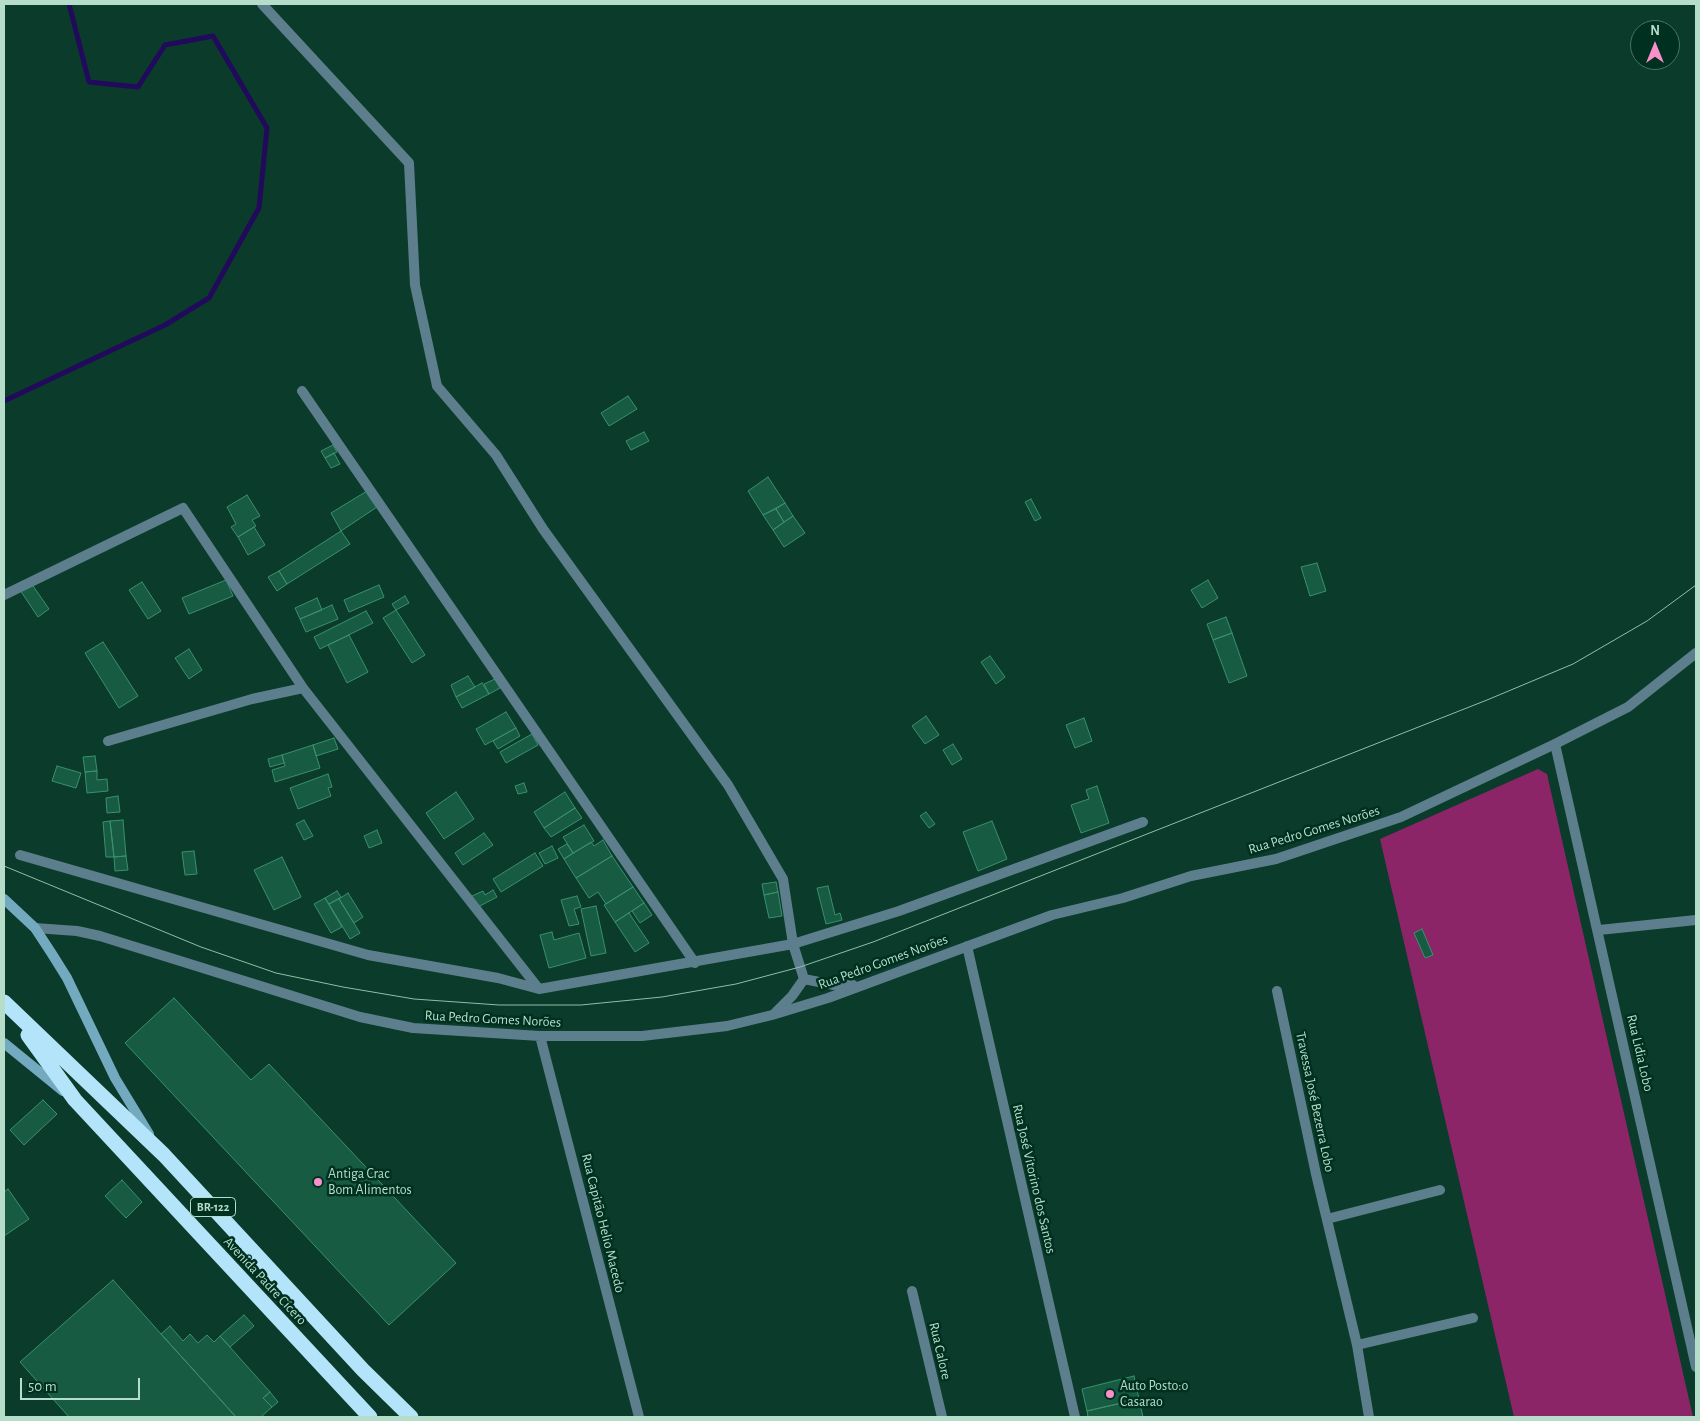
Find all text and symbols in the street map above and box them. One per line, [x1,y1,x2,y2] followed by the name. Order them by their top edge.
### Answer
[1630,20,1680,70] north arrow
[1650,24,1660,38] text: N
[1246,802,1382,858] street label: Rua Pedro Gomes Norões
[816,931,950,993] street label: Rua Pedro Gomes Norões
[424,1007,562,1031] street label: Rua Pedro Gomes Norões
[1623,1013,1657,1093] street label: Rua Lidia Lobo
[1292,1030,1338,1174] street label: Travessa José Bezerra Lobo
[1009,1103,1059,1255] street label: Rua José Vitorino dos Santos
[578,1152,628,1294] street label: Rua Capitão Helio Macedo
[328,1166,412,1198] place label: Antiga Crac Bom Alimentos
[312,1176,324,1188] marker: Antiga Crac Bom Alimentos
[190,1198,236,1216] road number: BR-122
[220,1233,310,1329] street label: Avenida Padre Cícero
[925,1321,955,1381] street label: Rua Calore
[22,1368,142,1400] scale bar
[1120,1378,1188,1410] place label: Auto Posto:o Casarao
[28,1379,57,1394] text: 50 m
[1104,1388,1116,1400] marker: Auto Posto:o Casarao

